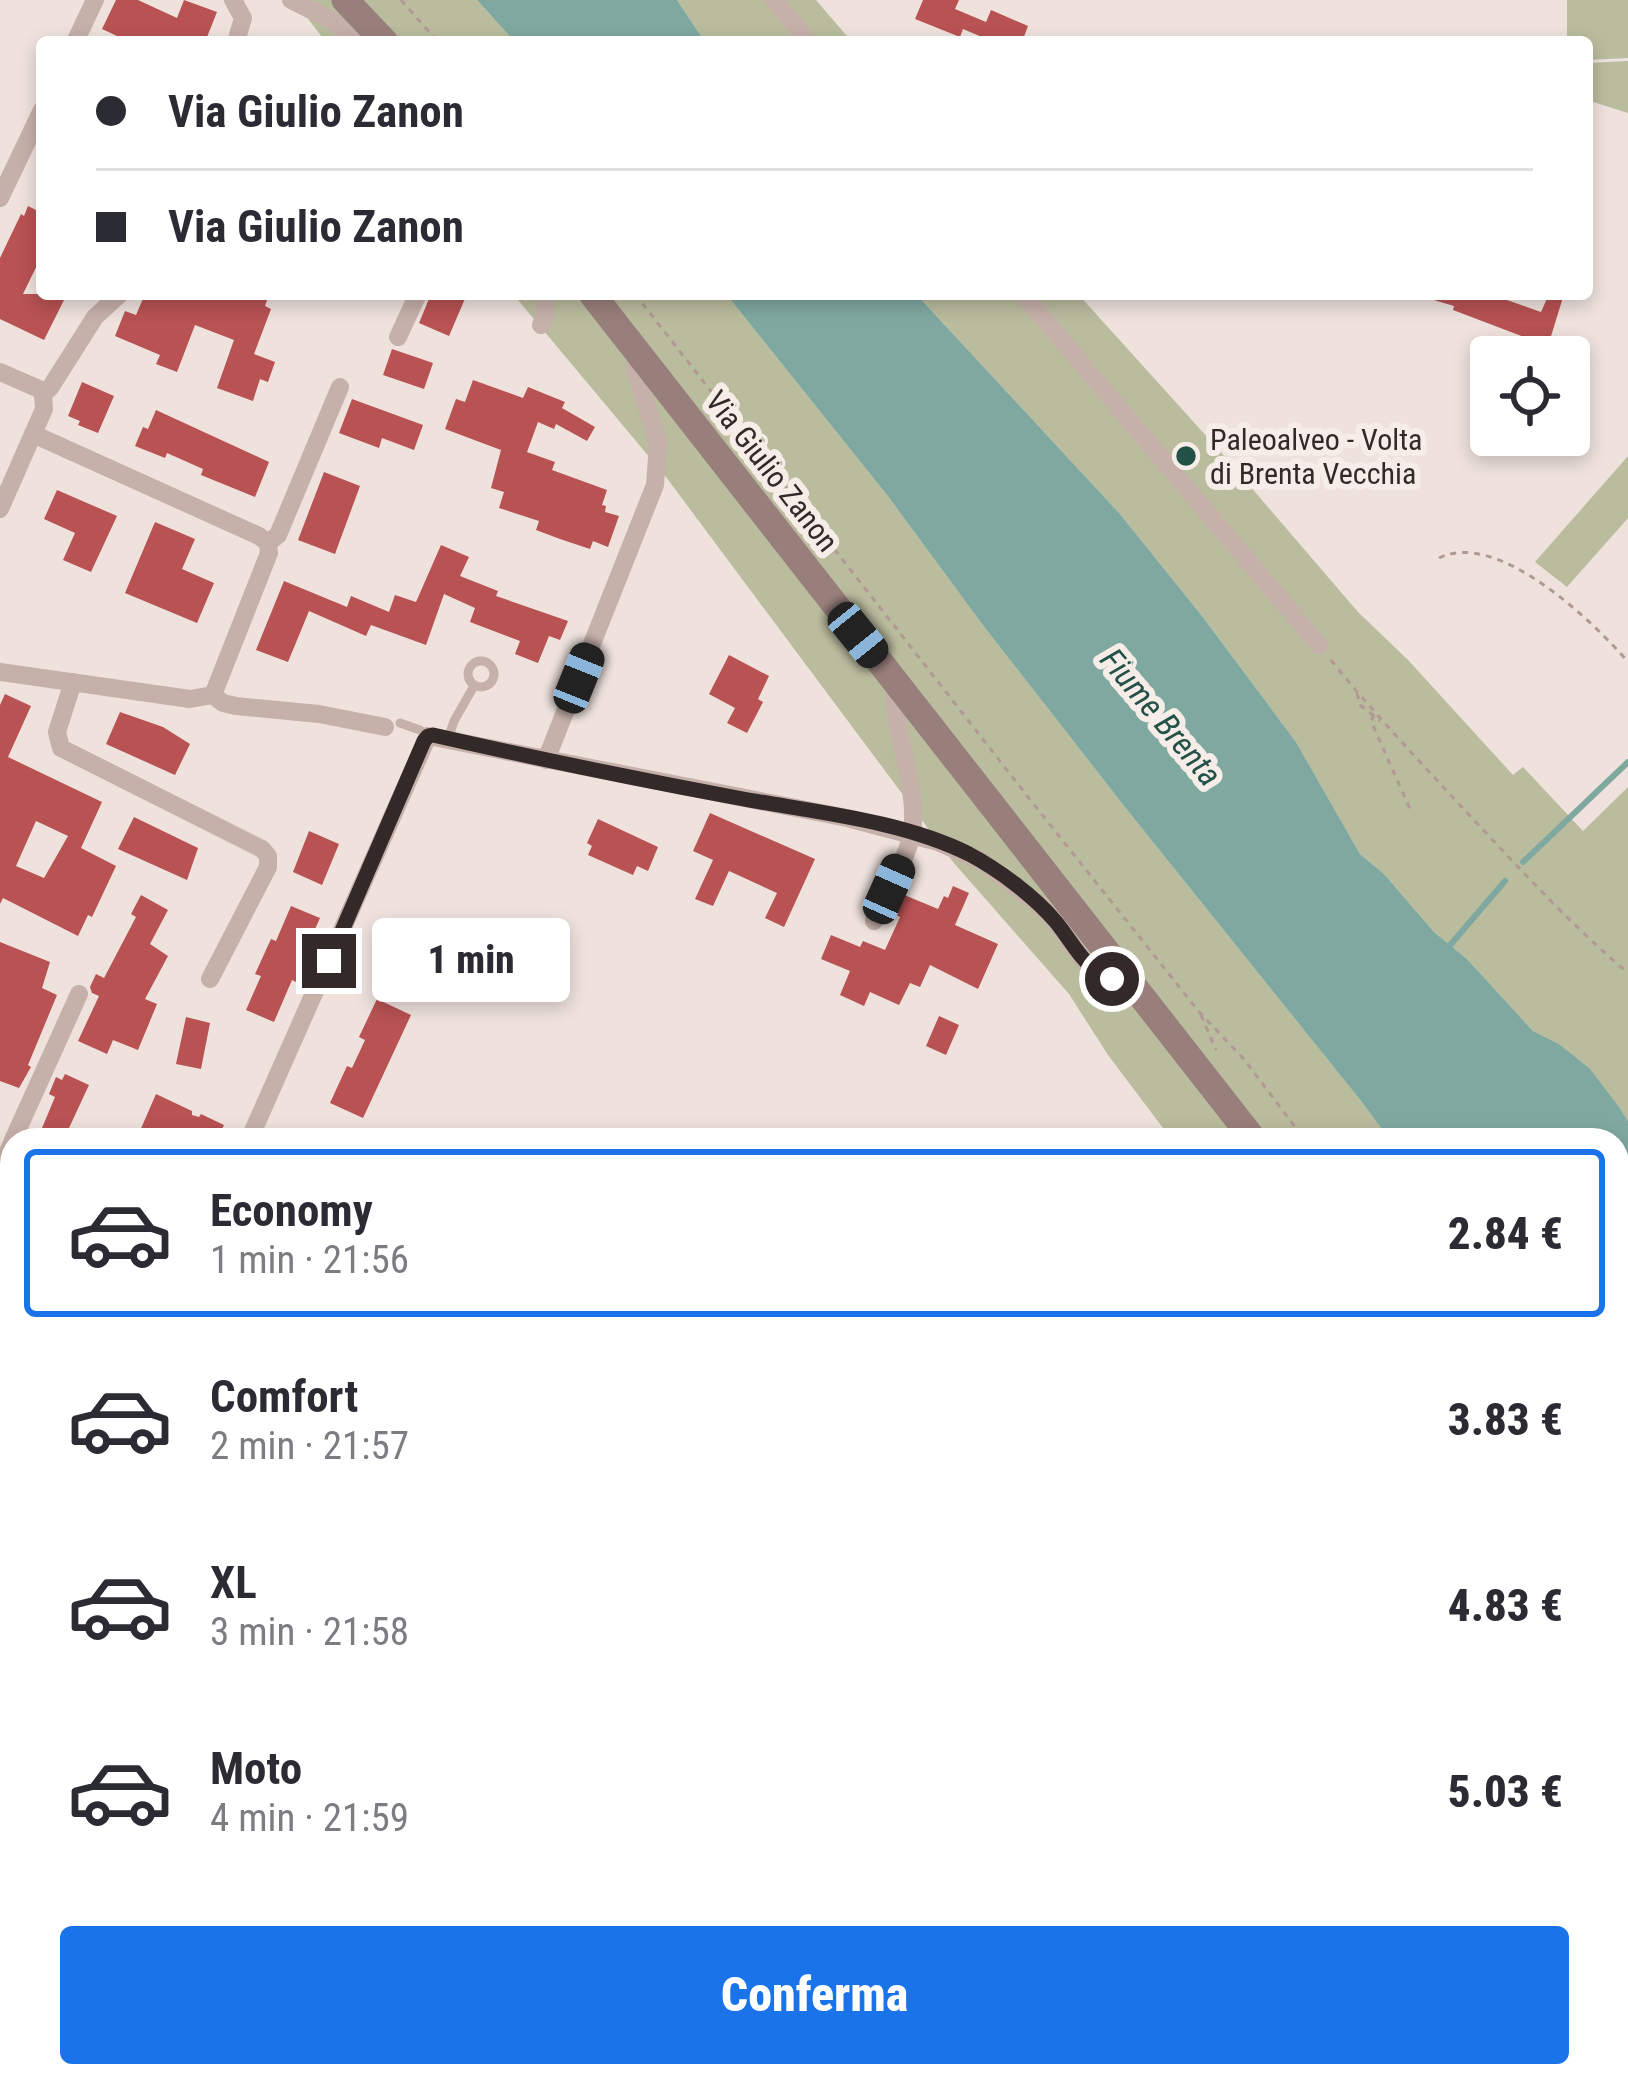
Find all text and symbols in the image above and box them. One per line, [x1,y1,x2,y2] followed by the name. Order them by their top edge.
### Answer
[168,85,464,138] text: Via Giulio Zanon
[168,200,464,253] text: Via Giulio Zanon
[1470,336,1590,456] map controls
[1470,336,1590,456] button: locate
[699,384,845,558] street label: Via Giulio Zanon
[1210,422,1422,491] place label: Paleoalveo - Volta di Brenta Vecchia
[1173,443,1199,469] marker: Paleoalveo - Volta di Brenta Vecchia
[821,596,895,674] car
[549,638,609,718] car
[1092,640,1230,794] water label: Fiume Brenta
[858,849,920,929] car
[371,919,569,1003] callout: 1 min
[302,934,356,988] route end
[428,937,514,983] text: 1 min
[1085,952,1139,1006] route start
[66,1179,174,1287] icon: car
[210,1184,373,1237] text: Economy
[1448,1207,1563,1260] text: 2.84 €
[210,1237,409,1283] text: 1 min · 21:56
[66,1365,174,1473] icon: car
[210,1370,358,1423] text: Comfort
[1448,1393,1563,1446] text: 3.83 €
[210,1423,409,1469] text: 2 min · 21:57
[66,1551,174,1659] icon: car
[210,1556,257,1609] text: XL
[1448,1579,1563,1632] text: 4.83 €
[210,1609,409,1655] text: 3 min · 21:58
[66,1737,174,1845] icon: car
[210,1742,302,1795] text: Moto
[1448,1765,1563,1818] text: 5.03 €
[210,1795,409,1841] text: 4 min · 21:59
[60,1926,1569,2064] button: Conferma

